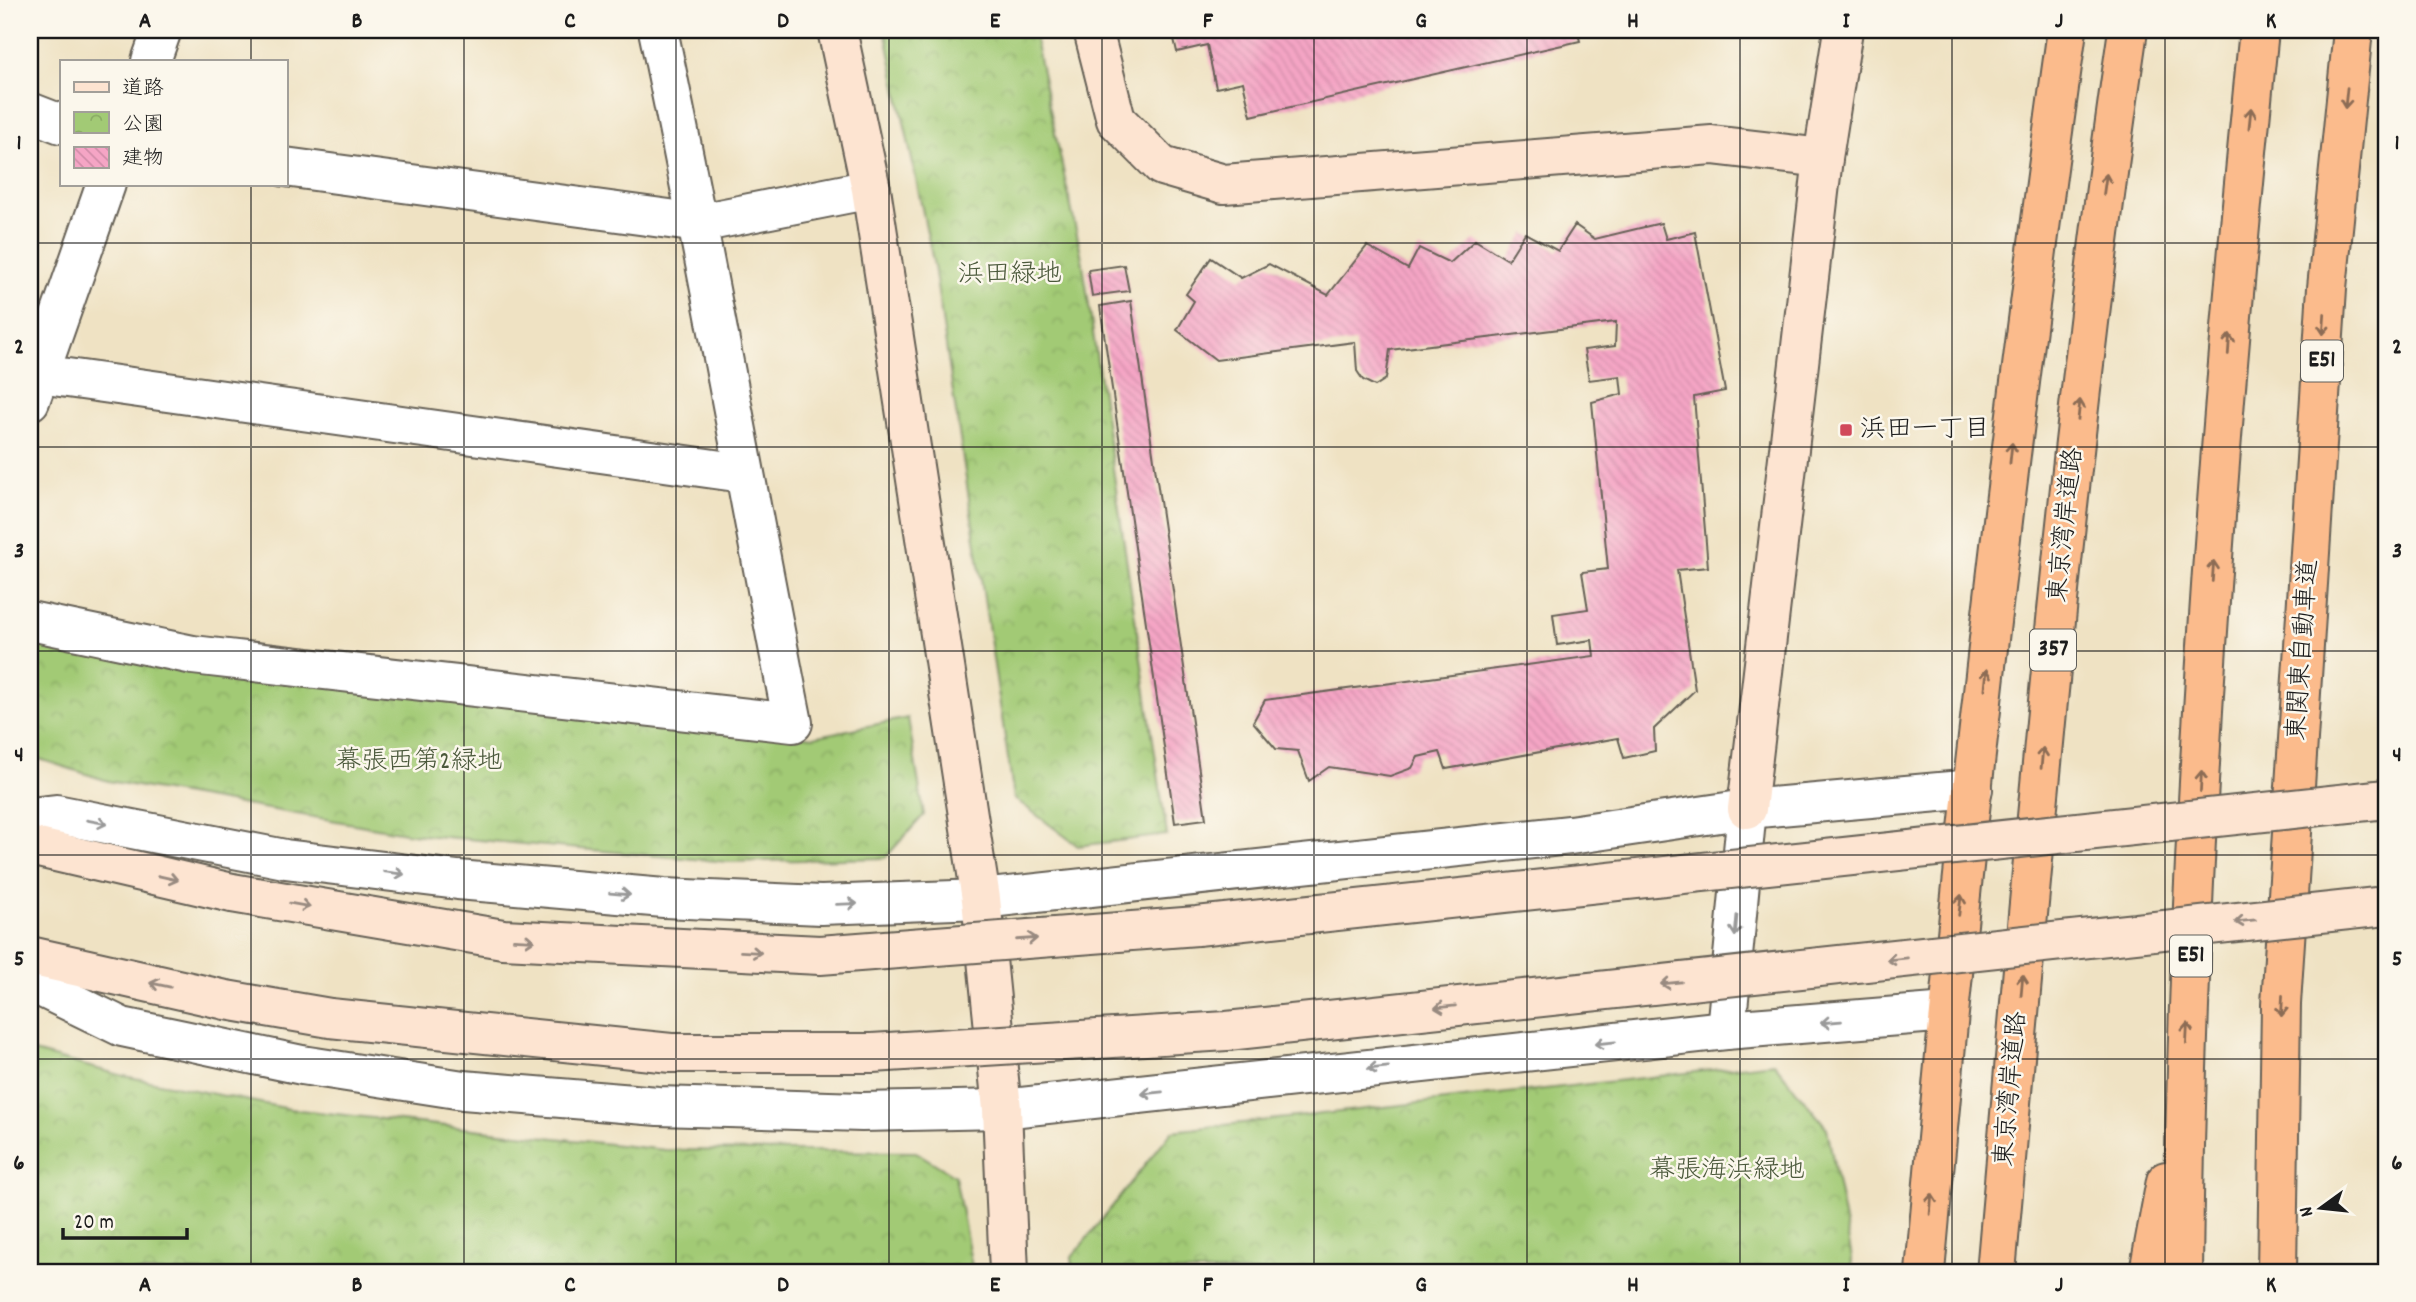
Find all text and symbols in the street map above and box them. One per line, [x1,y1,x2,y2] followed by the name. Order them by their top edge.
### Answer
[139,6,151,39] text: A
[352,6,363,39] text: B
[564,6,576,39] text: C
[777,6,789,39] text: D
[990,6,1001,39] text: E
[1203,6,1214,39] text: F
[1415,6,1427,39] text: G
[1627,6,1639,39] text: H
[1842,6,1850,39] text: I
[2055,6,2063,39] text: J
[2266,6,2277,39] text: K
[60,60,287,186] legend
[122,75,164,105] text: 道路
[2340,86,2353,108] one-way arrow
[2244,107,2257,130] one-way arrow
[122,111,164,141] text: 公園
[16,128,22,161] text: 1
[2394,128,2400,161] text: 1
[122,145,164,175] text: 建物
[2099,173,2112,196] one-way arrow
[958,257,1062,294] park label: 浜田緑地
[2318,312,2331,335] one-way arrow
[14,332,24,365] text: 2
[2392,332,2402,365] text: 2
[2223,334,2236,356] one-way arrow
[2301,340,2343,382] road number: E51
[2073,399,2086,422] one-way arrow
[1860,412,1990,449] place label: 浜田一丁目
[1838,422,1854,438] marker: 浜田一丁目
[2005,442,2018,464] one-way arrow
[2040,445,2094,605] street label: 東京湾岸道路
[14,536,24,569] text: 3
[2392,536,2402,569] text: 3
[2279,558,2329,742] street label: 東関東自動車道
[2207,560,2220,583] one-way arrow
[2030,630,2076,670] road number: 357
[1979,668,1992,690] one-way arrow
[14,740,24,773] text: 4
[2392,740,2402,773] text: 4
[335,744,503,781] park label: 幕張西第2緑地
[2036,747,2049,770] one-way arrow
[2194,770,2207,793] one-way arrow
[85,815,108,829] one-way arrow
[382,866,405,879] one-way arrow
[156,872,179,886] one-way arrow
[608,888,631,901] one-way arrow
[1954,894,1967,916] one-way arrow
[836,898,859,911] one-way arrow
[288,899,310,912] one-way arrow
[1729,914,1742,937] one-way arrow
[2234,915,2257,928] one-way arrow
[1015,932,1038,945] one-way arrow
[512,934,535,947] one-way arrow
[2170,936,2212,976] road number: E51
[14,944,24,977] text: 5
[2392,944,2402,977] text: 5
[740,945,763,958] one-way arrow
[1886,952,1909,965] one-way arrow
[2016,974,2029,996] one-way arrow
[1660,977,1683,990] one-way arrow
[149,978,172,991] one-way arrow
[2275,994,2288,1017] one-way arrow
[1434,1001,1457,1014] one-way arrow
[1987,1010,2037,1168] street label: 東京湾岸道路
[1820,1016,1843,1029] one-way arrow
[2181,1021,2194,1044] one-way arrow
[1594,1037,1616,1050] one-way arrow
[1368,1062,1390,1075] one-way arrow
[1141,1087,1164,1100] one-way arrow
[13,1148,25,1181] text: 6
[2391,1148,2403,1181] text: 6
[1649,1153,1805,1190] park label: 幕張海浜緑地
[2286,1172,2356,1242] north arrow
[1925,1193,1938,1216] one-way arrow
[63,1197,187,1241] scale bar
[2294,1203,2322,1220] text: N
[74,1209,114,1239] text: 20 m
[139,1270,151,1302] text: A
[352,1270,363,1302] text: B
[564,1270,576,1302] text: C
[777,1270,789,1302] text: D
[990,1270,1001,1302] text: E
[1203,1270,1214,1302] text: F
[1415,1270,1427,1302] text: G
[1627,1270,1639,1302] text: H
[1842,1270,1850,1302] text: I
[2055,1270,2063,1302] text: J
[2266,1270,2277,1302] text: K

